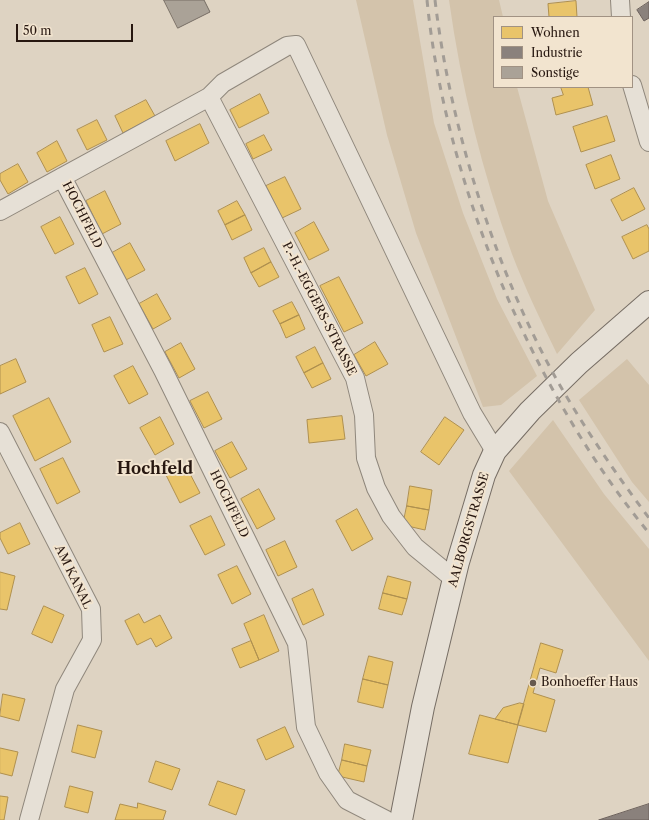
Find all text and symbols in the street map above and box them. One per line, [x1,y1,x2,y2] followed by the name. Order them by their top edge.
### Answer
[18,16,135,42] scale bar
[493,16,633,88] legend
[23,23,52,38] text: 50 m
[531,25,580,40] text: Wohnen
[531,45,583,60] text: Industrie
[531,65,579,80] text: Sonstige
[59,179,105,251] street label: HOCHFELD
[279,240,359,378] street label: P.-H.-EGGERS-STRASSE
[117,459,193,479] district label: Hochfeld
[206,468,252,540] street label: HOCHFELD
[446,471,492,589] street label: AALBORGSTRASSE
[51,543,95,611] street label: AM KANAL
[541,676,638,690] place label: Bonhoeffer Haus
[528,678,538,688] marker: Bonhoeffer Haus

